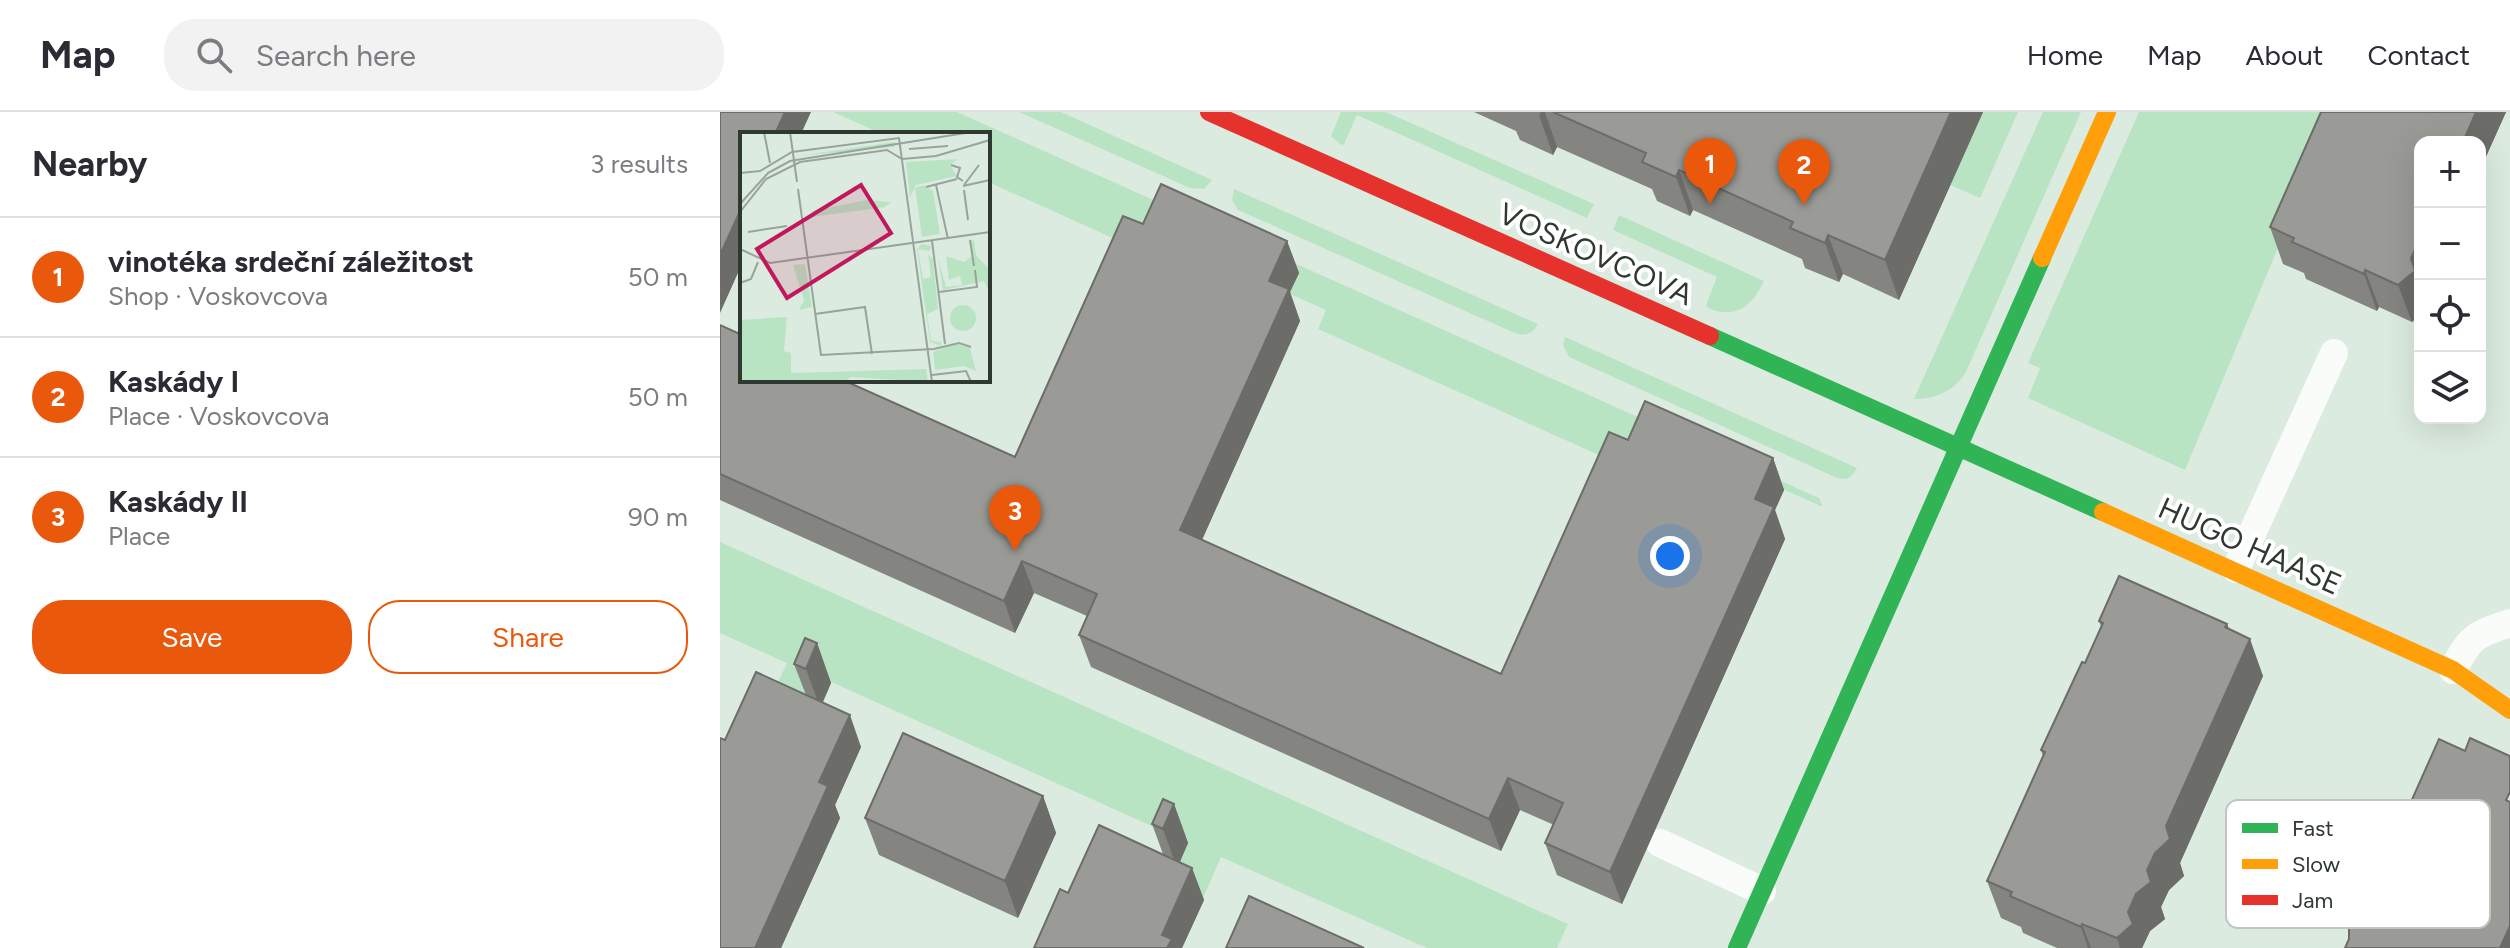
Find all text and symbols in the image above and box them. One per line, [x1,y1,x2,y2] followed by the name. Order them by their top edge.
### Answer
[164,19,724,91] search box
[40,32,116,78] text: Map
[192,33,236,77] icon: search
[256,37,416,74] text: Search here
[2027,38,2103,72] text: Home
[2147,38,2202,72] text: Map
[2246,38,2323,72] text: About
[2367,38,2470,72] text: Contact
[740,132,990,382] inset map
[2414,136,2486,424] map controls
[2414,136,2486,208] button: +
[1684,138,1736,204] pin: 1
[1778,139,1830,205] pin: 2
[32,144,147,185] text: Nearby
[590,148,688,180] text: 3 results
[1493,195,1700,314] street label: VOSKOVCOVA
[2414,208,2486,280] button: −
[108,243,474,280] text: vinotéka srdeční záležitost
[53,261,63,293] text: 1
[628,261,688,293] text: 50 m
[108,280,328,312] text: Shop · Voskovcova
[2414,280,2486,352] button: locate
[2414,352,2486,424] button: layers
[108,363,239,400] text: Kaskády I
[50,381,66,413] text: 2
[628,381,688,413] text: 50 m
[108,400,329,432] text: Place · Voskovcova
[108,483,248,520] text: Kaskády II
[989,485,1041,551] pin: 3
[2153,489,2347,603] street label: HUGO HAASE
[51,501,65,533] text: 3
[628,501,688,533] text: 90 m
[108,520,170,552] text: Place
[1650,536,1690,576] your location
[32,600,352,674] button: Save
[368,600,688,674] button: Share
[2226,800,2490,928] legend
[2292,815,2334,842] text: Fast
[2292,851,2341,878] text: Slow
[2292,887,2333,914] text: Jam

